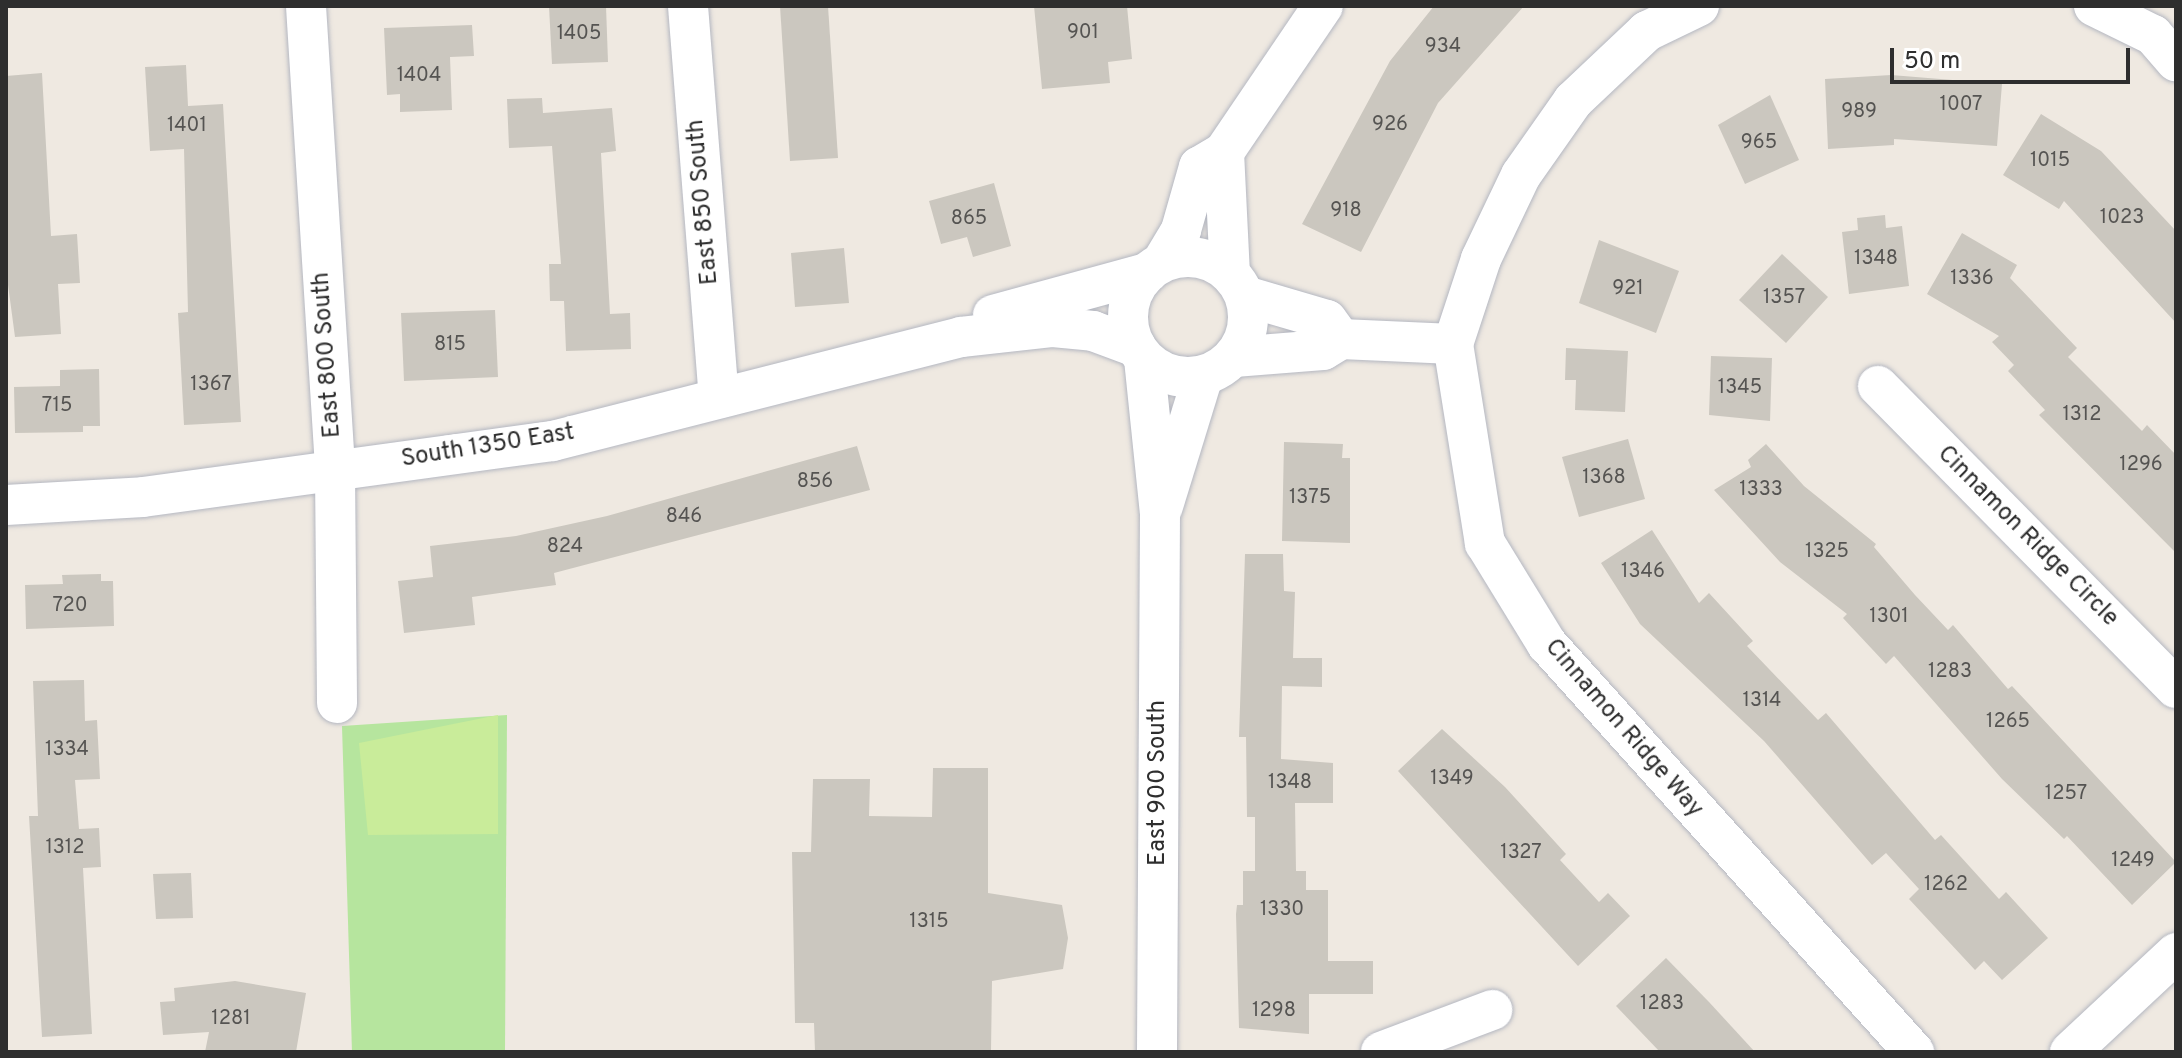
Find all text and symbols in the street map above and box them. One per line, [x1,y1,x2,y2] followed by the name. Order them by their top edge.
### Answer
[1067,21,1099,45] house number: 901
[557,22,601,46] house number: 1405
[1894,32,2134,82] scale bar
[1425,35,1461,59] house number: 934
[1904,47,1960,77] text: 50 m
[397,64,441,88] house number: 1404
[1940,93,1982,117] house number: 1007
[1841,100,1877,124] house number: 989
[1372,113,1408,137] house number: 926
[167,114,207,138] house number: 1401
[682,118,726,286] street label: East 850 South
[1741,131,1777,155] house number: 965
[2030,149,2070,173] house number: 1015
[1330,199,1362,223] house number: 918
[2100,206,2144,230] house number: 1023
[951,207,987,231] house number: 865
[1854,247,1898,271] house number: 1348
[1950,267,1994,291] house number: 1336
[308,271,348,439] street label: East 800 South
[1612,277,1644,301] house number: 921
[1763,286,1805,310] house number: 1357
[434,333,466,357] house number: 815
[190,373,232,397] house number: 1367
[1718,376,1762,400] house number: 1345
[42,394,72,418] house number: 715
[2062,403,2102,427] house number: 1312
[399,419,577,475] street label: South 1350 East
[1930,440,2124,634] street label: Cinnamon Ridge Circle
[2119,453,2163,477] house number: 1296
[1582,466,1626,490] house number: 1368
[797,470,833,494] house number: 856
[1739,478,1783,502] house number: 1333
[1289,486,1331,510] house number: 1375
[666,505,702,529] house number: 846
[547,535,583,559] house number: 824
[1805,540,1849,564] house number: 1325
[1621,560,1665,584] house number: 1346
[52,594,88,618] house number: 720
[1869,605,1909,629] house number: 1301
[1538,634,1708,824] street label: Cinnamon Ridge Way
[1928,660,1972,684] house number: 1283
[1743,689,1781,713] house number: 1314
[1145,700,1173,866] street label: East 900 South
[1986,710,2030,734] house number: 1265
[45,738,89,762] house number: 1334
[1430,767,1474,791] house number: 1349
[1268,771,1312,795] house number: 1348
[2045,782,2087,806] house number: 1257
[45,836,85,860] house number: 1312
[1500,841,1542,865] house number: 1327
[2111,849,2155,873] house number: 1249
[1924,873,1968,897] house number: 1262
[1260,898,1304,922] house number: 1330
[909,910,949,934] house number: 1315
[1640,992,1684,1016] house number: 1283
[1252,999,1296,1023] house number: 1298
[211,1007,251,1031] house number: 1281

